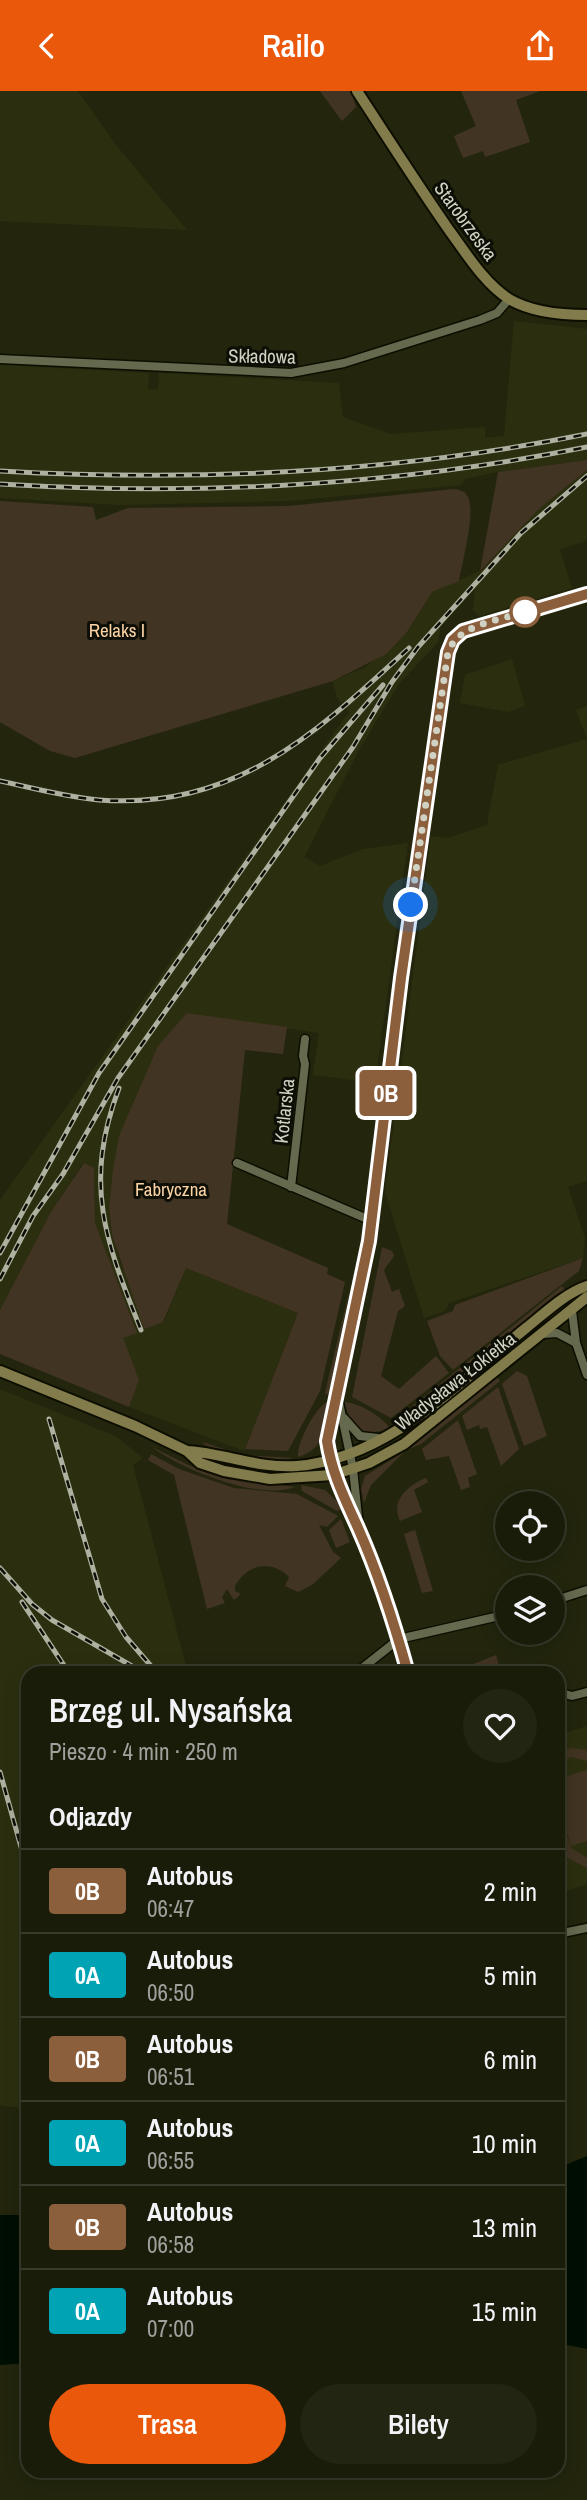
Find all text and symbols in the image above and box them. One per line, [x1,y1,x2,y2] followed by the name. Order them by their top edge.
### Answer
[262,24,325,67] text: Railo
[28,27,66,65] icon: back
[521,27,559,65] icon: share
[429,176,504,266] street label: Starobrzeska
[228,342,296,370] street label: Składowa
[510,597,540,627] unlabelled marker
[89,617,145,643] park label: Relaks I
[393,887,428,922] your location
[354,1070,418,1116] line badge: 0B
[268,1077,300,1145] street label: Kotlarska
[373,1077,399,1109] text: 0B
[135,1176,207,1202] park label: Fabryczna
[389,1326,521,1436] street label: Władysława Łokietka
[495,1491,565,1645] map controls
[495,1491,565,1561] button: locate
[495,1575,565,1645] button: layers
[49,1688,292,1732] text: Brzeg ul. Nysańska
[463,1689,537,1763] button: heart
[49,1736,238,1767] text: Pieszo · 4 min · 250 m
[49,1799,132,1834] text: Odjazdy
[147,1858,233,1893] text: Autobus
[484,1874,537,1909] text: 2 min
[75,1875,100,1907] text: 0B
[147,1893,194,1924] text: 06:47
[147,1942,233,1977] text: Autobus
[484,1958,537,1993] text: 5 min
[75,1959,100,1991] text: 0A
[147,1977,194,2008] text: 06:50
[147,2026,233,2061] text: Autobus
[484,2042,537,2077] text: 6 min
[75,2043,100,2075] text: 0B
[147,2061,194,2092] text: 06:51
[147,2110,233,2145] text: Autobus
[472,2126,537,2161] text: 10 min
[75,2127,100,2159] text: 0A
[147,2145,194,2176] text: 06:55
[147,2194,233,2229] text: Autobus
[472,2210,537,2245] text: 13 min
[75,2211,100,2243] text: 0B
[147,2229,194,2260] text: 06:58
[147,2278,233,2313] text: Autobus
[472,2294,537,2329] text: 15 min
[75,2295,100,2327] text: 0A
[147,2313,194,2344] text: 07:00
[49,2384,286,2464] button: Trasa
[300,2384,537,2464] button: Bilety

